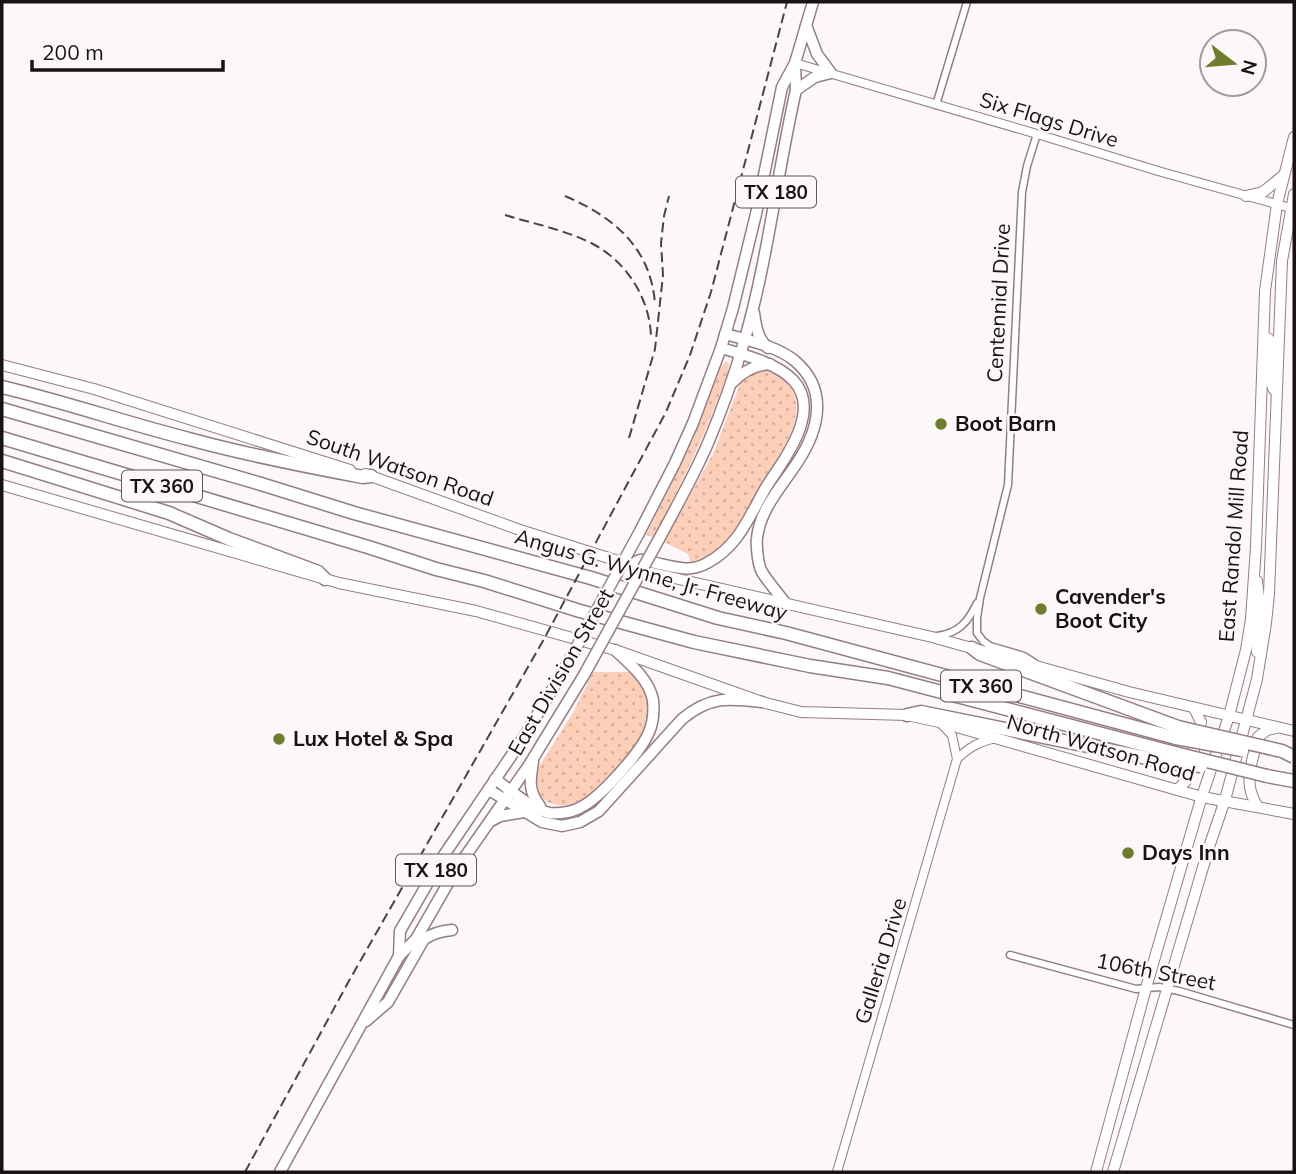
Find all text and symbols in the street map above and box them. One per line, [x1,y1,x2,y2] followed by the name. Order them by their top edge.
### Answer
[32,28,222,72] scale bar
[1198,28,1268,98] north arrow
[42,39,104,65] text: 200 m
[1236,57,1263,78] text: N
[977,86,1122,152] street label: Six Flags Drive
[736,176,816,208] road number: TX 180
[981,223,1015,383] street label: Centennial Drive
[955,410,1056,436] place label: Boot Barn
[933,416,949,432] marker: Boot Barn
[303,423,497,511] street label: South Watson Road
[1213,429,1253,643] street label: East Randol Mill Road
[122,471,202,502] road number: TX 360
[512,523,790,625] street label: Angus G. Wynne, Jr. Freeway
[1055,583,1166,633] place label: Cavender's Boot City
[502,584,618,759] street label: East Division Street
[1033,601,1049,617] marker: Cavender's Boot City
[941,670,1021,702] road number: TX 360
[1004,708,1198,786] street label: North Watson Road
[293,725,453,751] place label: Lux Hotel & Spa
[271,731,287,747] marker: Lux Hotel & Spa
[1142,839,1230,865] place label: Days Inn
[1120,845,1136,861] marker: Days Inn
[396,855,476,886] road number: TX 180
[848,894,912,1027] street label: Galleria Drive
[1094,947,1218,995] street label: 106th Street

